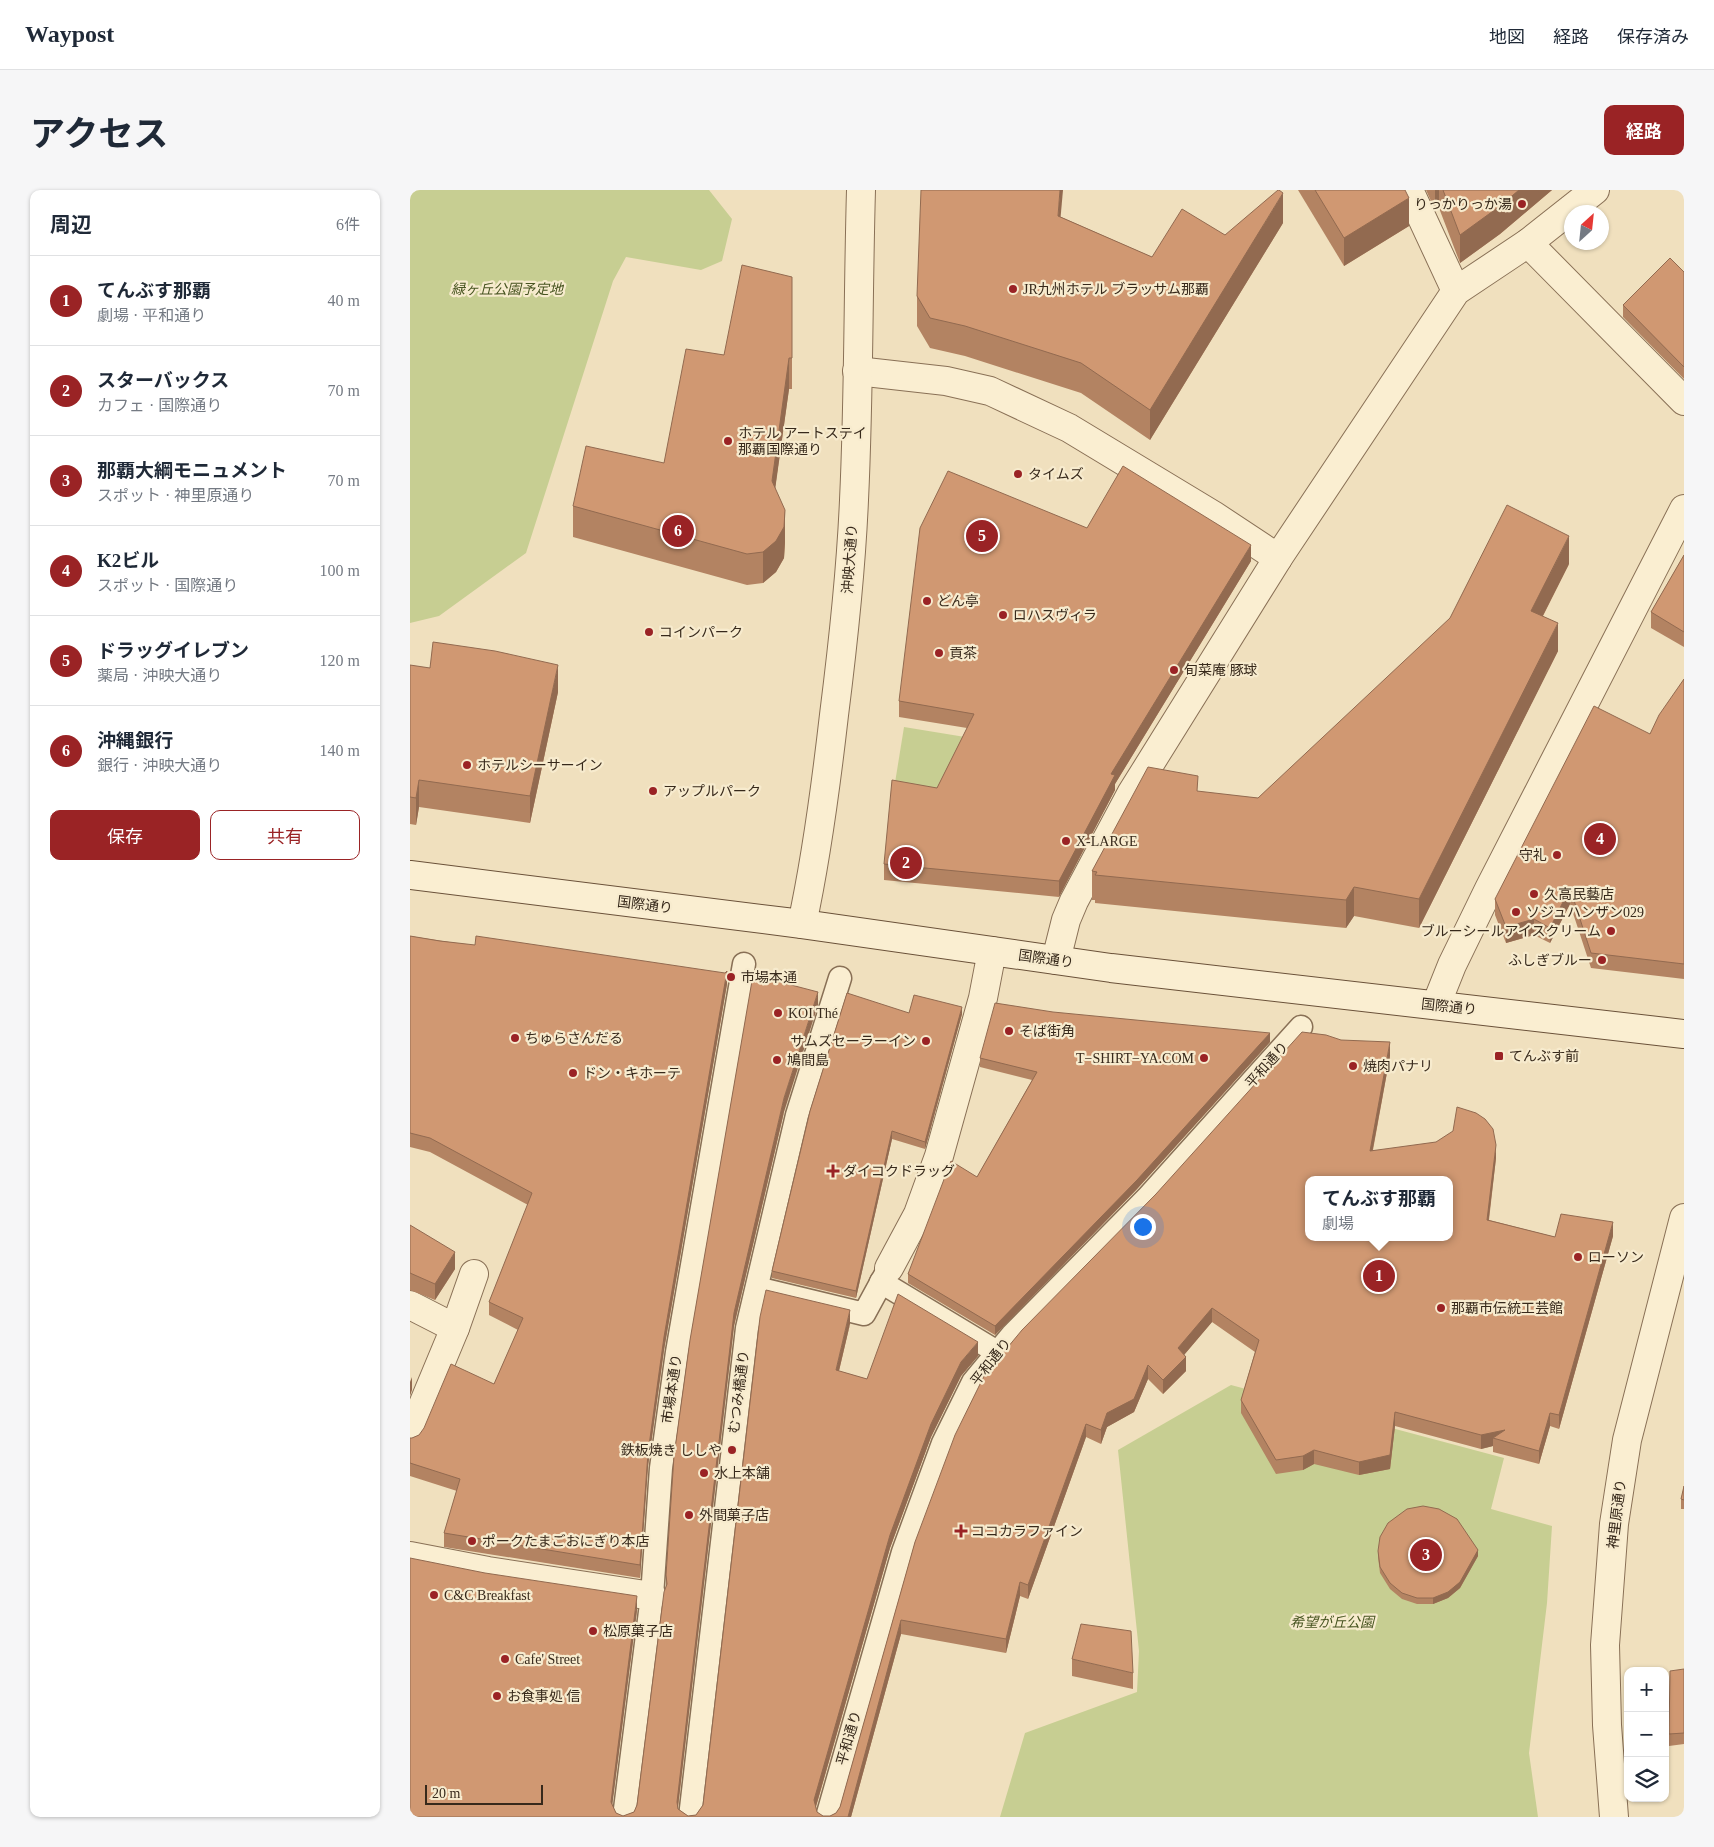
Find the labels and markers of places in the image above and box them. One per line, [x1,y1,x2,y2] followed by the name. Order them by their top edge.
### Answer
[1414,197,1512,212] place label: りっかりっか湯
[1516,198,1528,210] marker: りっかりっか湯
[1023,281,1209,297] place label: JR九州ホテル ブラッサム那覇
[1007,283,1019,295] marker: JR九州ホテル ブラッサム那覇
[738,426,867,457] place label: ホテル アートステイ 那覇国際通り
[722,435,734,447] marker: ホテル アートステイ 那覇国際通り
[1028,466,1084,482] place label: タイムズ
[1012,468,1024,480] marker: タイムズ
[662,512,694,550] pin: 6
[966,517,998,555] pin: 5
[937,594,979,609] place label: どん亭
[921,595,933,607] marker: どん亭
[1013,608,1097,623] place label: ロハスヴィラ
[997,609,1009,621] marker: ロハスヴィラ
[659,625,743,640] place label: コインパーク
[643,626,655,638] marker: コインパーク
[949,646,977,661] place label: 貢茶
[933,647,945,659] marker: 貢茶
[1184,663,1258,678] place label: 旬菜庵 豚球
[1168,664,1180,676] marker: 旬菜庵 豚球
[477,758,603,773] place label: ホテルシーサーイン
[461,759,473,771] marker: ホテルシーサーイン
[663,784,761,799] place label: アップルパーク
[647,785,659,797] marker: アップルパーク
[1584,820,1616,858] pin: 4
[1076,834,1137,849] place label: X-LARGE
[1060,835,1072,847] marker: X-LARGE
[890,844,922,882] pin: 2
[1519,848,1547,863] place label: 守礼
[1551,849,1563,861] marker: 守礼
[1544,887,1614,902] place label: 久高民藝店
[1528,888,1540,900] marker: 久高民藝店
[1526,905,1644,920] place label: ソジュハンザン029
[1510,906,1522,918] marker: ソジュハンザン029
[1421,923,1601,939] place label: ブルーシールアイスクリーム
[1605,925,1617,937] marker: ブルーシールアイスクリーム
[1508,952,1592,968] place label: ふしぎブルー
[1596,954,1608,966] marker: ふしぎブルー
[741,970,797,985] place label: 市場本通
[725,971,737,983] marker: 市場本通
[788,1006,838,1021] place label: KOI Thé
[772,1007,784,1019] marker: KOI Thé
[1019,1024,1075,1039] place label: そば街角
[1003,1025,1015,1037] marker: そば街角
[525,1031,623,1046] place label: ちゅらさんだる
[509,1032,521,1044] marker: ちゅらさんだる
[790,1033,916,1049] place label: サムズセーラーイン
[920,1035,932,1047] marker: サムズセーラーイン
[1509,1048,1579,1064] place label: てんぶす前
[1493,1050,1505,1062] marker: てんぶす前
[1076,1051,1195,1066] place label: T−SHIRT−YA.COM
[787,1052,829,1068] place label: 鳩間島
[1198,1052,1210,1064] marker: T−SHIRT−YA.COM
[771,1054,783,1066] marker: 鳩間島
[1363,1059,1433,1074] place label: 焼肉パナリ
[1347,1060,1359,1072] marker: 焼肉パナリ
[583,1066,681,1081] place label: ドン・キホーテ
[567,1067,579,1079] marker: ドン・キホーテ
[843,1164,955,1179] place label: ダイコクドラッグ
[827,1165,839,1177] marker: ダイコクドラッグ
[1588,1250,1644,1265] place label: ローソン
[1572,1251,1584,1263] marker: ローソン
[1363,1257,1395,1295] pin: 1
[1451,1301,1563,1316] place label: 那覇市伝統工芸館
[1435,1302,1447,1314] marker: 那覇市伝統工芸館
[621,1443,722,1458] place label: 鉄板焼き ししや
[726,1444,738,1456] marker: 鉄板焼き ししや
[714,1466,770,1481] place label: 水上本舗
[698,1467,710,1479] marker: 水上本舗
[699,1507,769,1523] place label: 外間菓子店
[683,1509,695,1521] marker: 外間菓子店
[971,1524,1083,1539] place label: ココカラファイン
[955,1525,967,1537] marker: ココカラファイン
[482,1533,650,1549] place label: ポークたまごおにぎり本店
[466,1535,478,1547] marker: ポークたまごおにぎり本店
[1410,1536,1442,1574] pin: 3
[444,1588,531,1603] place label: C&C Breakfast
[428,1589,440,1601] marker: C&C Breakfast
[603,1624,673,1639] place label: 松原菓子店
[587,1625,599,1637] marker: 松原菓子店
[515,1652,580,1667] place label: Cafe' Street
[499,1653,511,1665] marker: Cafe' Street
[507,1689,581,1704] place label: お食事処 信
[491,1690,503,1702] marker: お食事処 信

